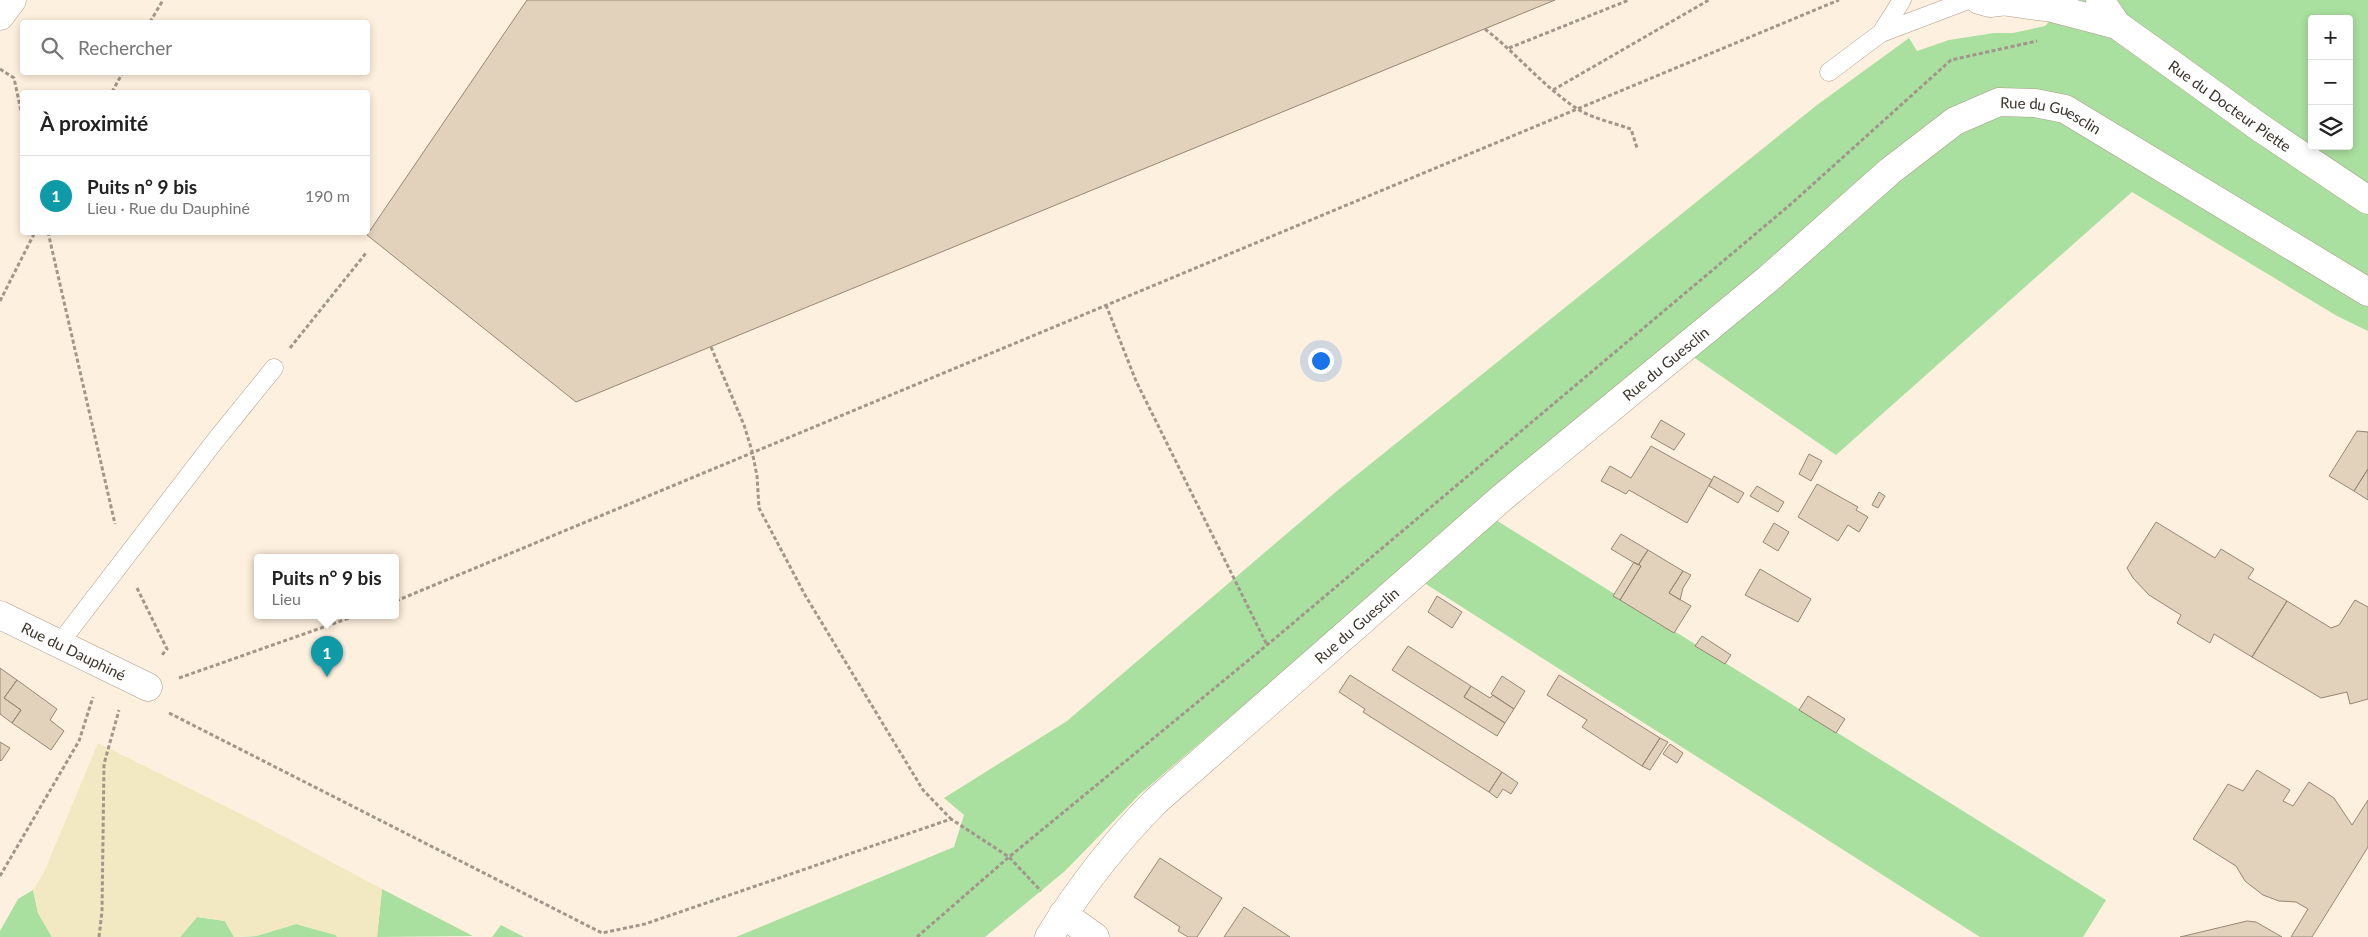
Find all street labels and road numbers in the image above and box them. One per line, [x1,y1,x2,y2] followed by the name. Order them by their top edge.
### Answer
[2165,56,2295,155] street label: Rue du Docteur Piette
[2000,93,2105,138] street label: Rue du Guesclin
[1619,323,1712,404] street label: Rue du Guesclin
[1311,583,1402,667] street label: Rue du Guesclin
[19,618,129,684] street label: Rue du Dauphiné

